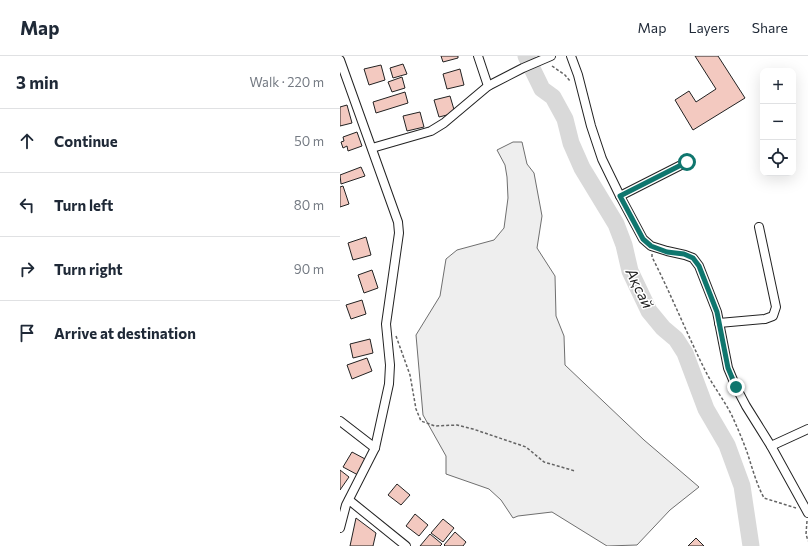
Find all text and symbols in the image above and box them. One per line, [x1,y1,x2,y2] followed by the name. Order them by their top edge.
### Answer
[20,16,59,39] text: Map
[638,19,666,36] text: Map
[688,19,730,36] text: Layers
[752,19,788,36] text: Share
[760,68,796,176] map controls
[760,68,796,104] button: +
[16,72,59,93] text: 3 min
[250,74,324,90] text: Walk · 220 m
[760,104,796,140] button: −
[16,130,38,152] icon: ahead
[54,132,118,150] text: Continue
[294,133,324,149] text: 50 m
[760,140,796,176] button: locate
[678,153,696,171] route start
[16,194,38,216] icon: left
[54,196,113,214] text: Turn left
[294,197,324,213] text: 80 m
[16,258,38,280] icon: right
[54,260,123,278] text: Turn right
[294,261,324,277] text: 90 m
[622,264,658,311] water label: Ақсай
[16,322,38,344] icon: arrive
[54,324,196,342] text: Arrive at destination
[727,378,745,396] route end

